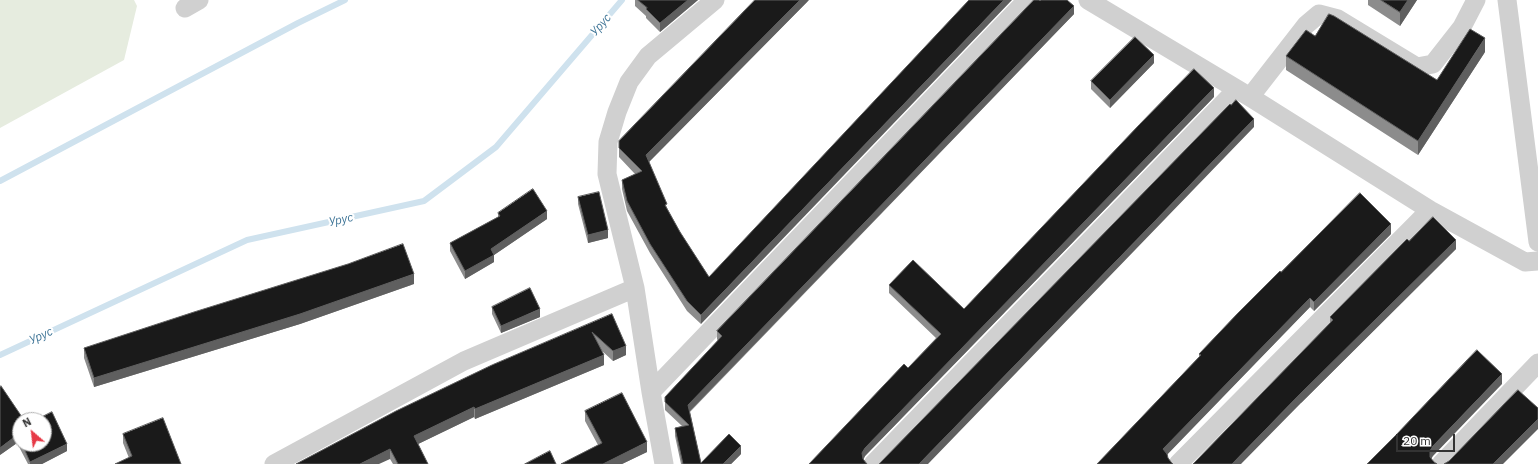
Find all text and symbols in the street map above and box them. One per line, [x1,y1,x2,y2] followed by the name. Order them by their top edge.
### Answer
[588,11,614,39] water label: Урус
[328,210,354,230] water label: Урус
[27,324,55,348] water label: Урус
[12,412,52,452] north arrow
[20,414,34,430] text: N
[1398,426,1457,452] scale bar
[1403,433,1431,448] text: 20 m

